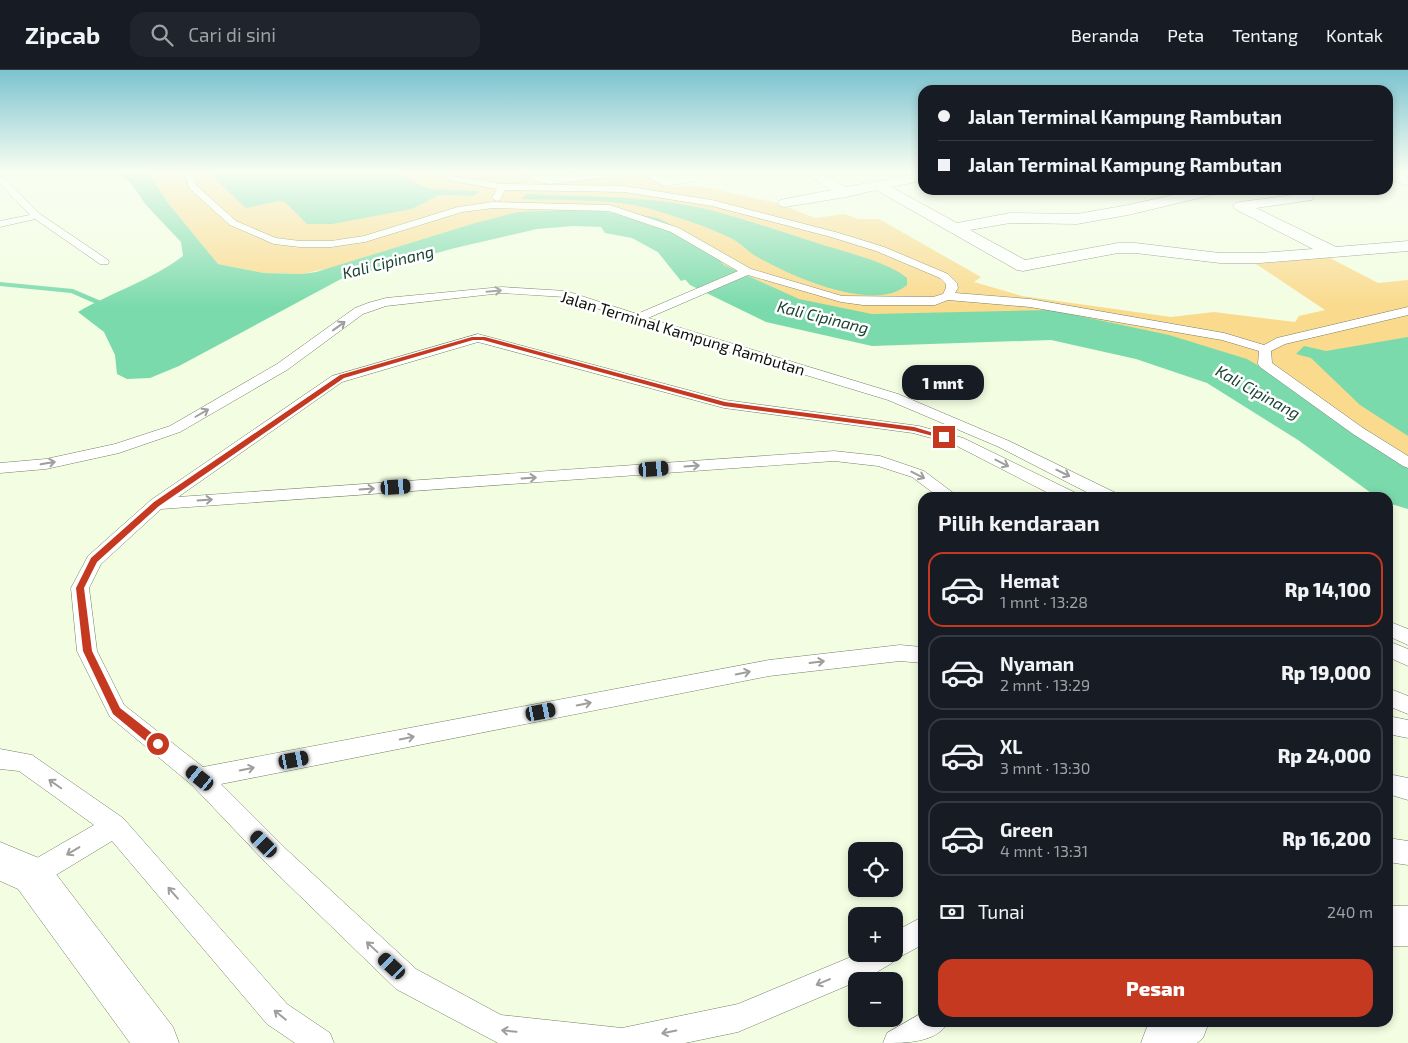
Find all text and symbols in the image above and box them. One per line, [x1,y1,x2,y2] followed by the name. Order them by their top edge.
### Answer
[130,12,480,57] search box
[25,20,100,49] text: Zipcab
[148,21,176,49] icon: search
[188,23,276,46] text: Cari di sini
[1071,24,1139,46] text: Beranda
[1167,24,1204,46] text: Peta
[1232,24,1298,46] text: Tentang
[1326,24,1383,46] text: Kontak
[968,105,1282,128] text: Jalan Terminal Kampung Rambutan
[968,153,1282,176] text: Jalan Terminal Kampung Rambutan
[340,241,436,282] water label: Kali Cipinang
[486,286,502,295] one-way arrow
[559,286,808,379] street label: Jalan Terminal Kampung Rambutan
[775,296,871,337] water label: Kali Cipinang
[332,321,346,331] one-way arrow
[1213,361,1304,423] water label: Kali Cipinang
[903,364,985,400] callout: 1 mnt
[922,373,964,392] text: 1 mnt
[194,408,209,418] one-way arrow
[933,426,955,448] route end
[40,457,56,467] one-way arrow
[994,458,1009,468] one-way arrow
[638,460,669,478] car
[683,462,699,471] one-way arrow
[1056,468,1071,478] one-way arrow
[910,471,925,480] one-way arrow
[521,473,537,482] one-way arrow
[380,478,411,496] car
[359,485,375,494] one-way arrow
[197,496,213,505] one-way arrow
[938,509,1100,535] text: Pilih kendaraan
[940,567,985,612] icon: car
[1000,569,1059,592] text: Hemat
[1285,578,1371,601] text: Rp 14,100
[1000,592,1088,611] text: 1 mnt · 13:28
[940,650,985,695] icon: car
[1000,652,1074,675] text: Nyaman
[809,657,825,667] one-way arrow
[1281,661,1371,684] text: Rp 19,000
[735,667,751,677] one-way arrow
[1000,675,1090,694] text: 2 mnt · 13:29
[575,698,591,708] one-way arrow
[524,702,557,722] car
[147,733,169,755] route start
[398,733,414,742] one-way arrow
[940,733,985,778] icon: car
[1000,735,1022,758] text: XL
[1278,744,1371,767] text: Rp 24,000
[277,750,310,770] car
[1000,758,1090,777] text: 3 mnt · 13:30
[183,763,216,793] car
[239,764,255,773] one-way arrow
[49,778,62,789] one-way arrow
[940,816,985,861] icon: car
[1000,818,1053,841] text: Green
[1282,827,1371,850] text: Rp 16,200
[248,828,279,860] car
[1000,841,1088,860] text: 4 mnt · 13:31
[848,842,903,1027] map controls
[848,842,903,897] button: locate
[67,846,81,856] one-way arrow
[167,887,179,900] one-way arrow
[938,898,966,926] icon: cash
[978,900,1024,923] text: Tunai
[1327,902,1373,921] text: 240 m
[848,907,903,962] button: +
[366,941,378,953] one-way arrow
[375,950,408,982] car
[938,959,1373,1017] button: Pesan
[848,972,903,1027] button: −
[816,978,831,987] one-way arrow
[274,1010,287,1021] one-way arrow
[501,1026,517,1035] one-way arrow
[662,1028,678,1037] one-way arrow

